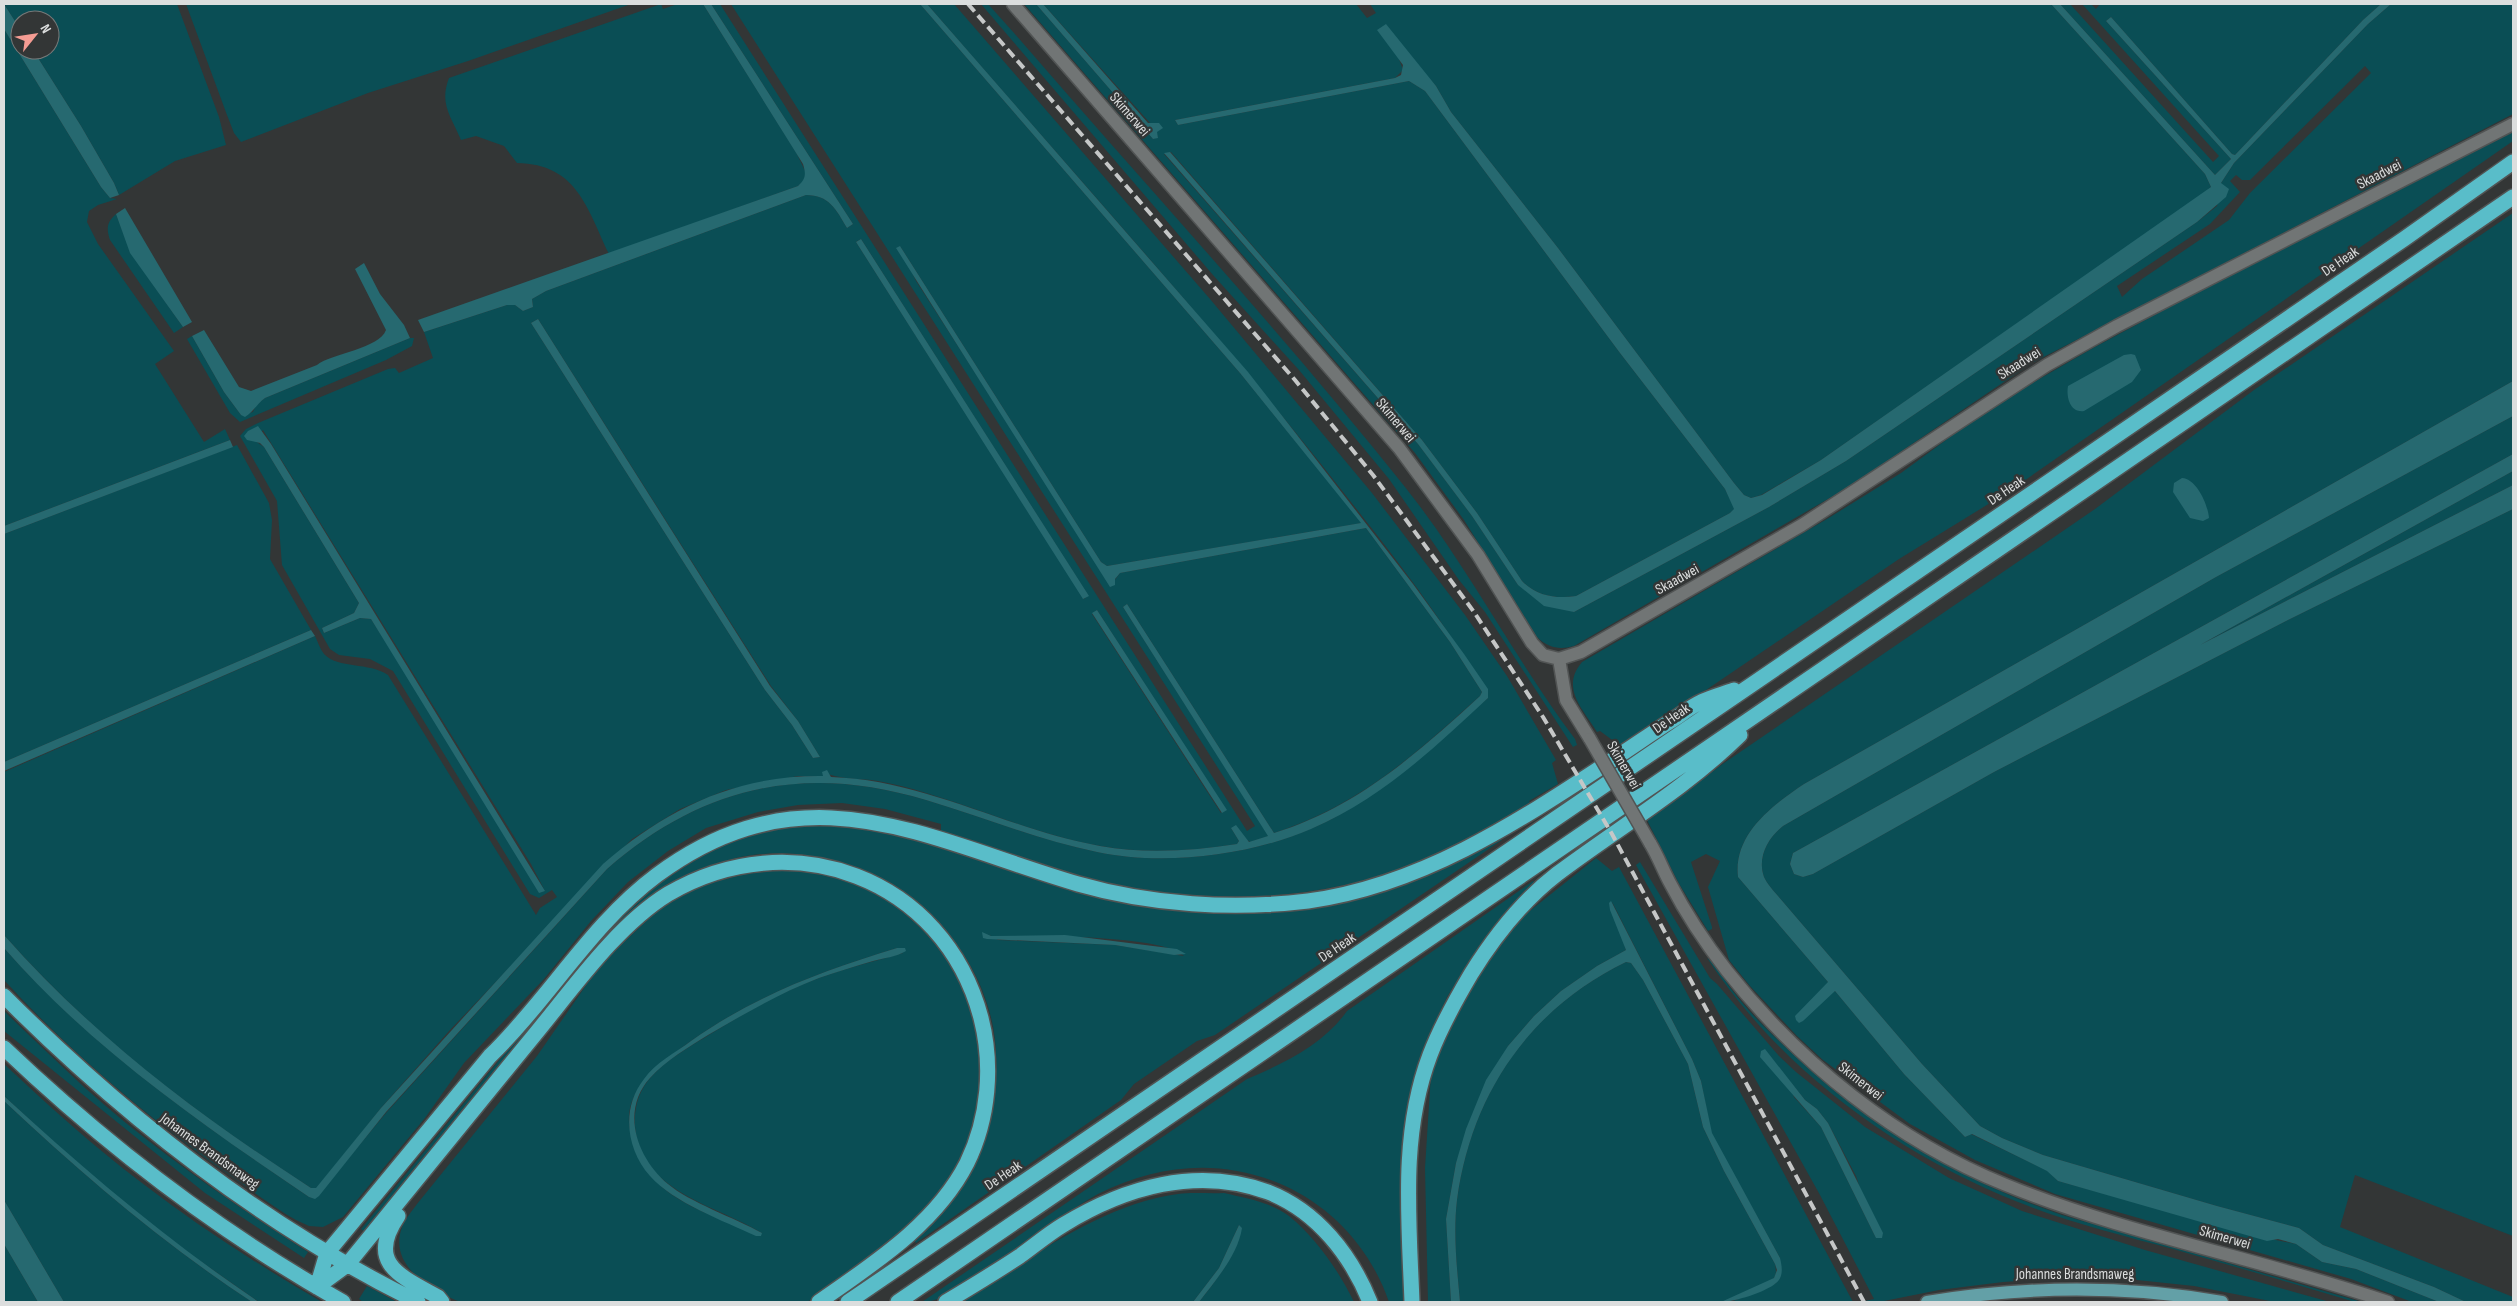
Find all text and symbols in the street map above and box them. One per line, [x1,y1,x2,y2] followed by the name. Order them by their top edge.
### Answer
[10,10,60,60] north arrow
[37,21,55,36] text: N
[1105,88,1154,140] street label: Skimerwei
[2354,155,2405,194] street label: Skaadwei
[2318,242,2363,281] street label: De Heak
[1994,343,2044,384] street label: Skaadwei
[1372,394,1420,447] street label: Skimerwei
[1984,471,2029,510] street label: De Heak
[1652,560,1703,599] street label: Skaadwei
[1649,699,1694,738] street label: De Heak
[1602,738,1645,793] street label: Skimerwei
[1315,928,1360,967] street label: De Heak
[1834,1058,1887,1105] street label: Skimerwei
[155,1108,263,1194] street label: Johannes Brandsmaweg
[981,1156,1026,1195] street label: De Heak
[2197,1221,2253,1254] street label: Skimerwei
[2015,1265,2134,1284] street label: Johannes Brandsmaweg

